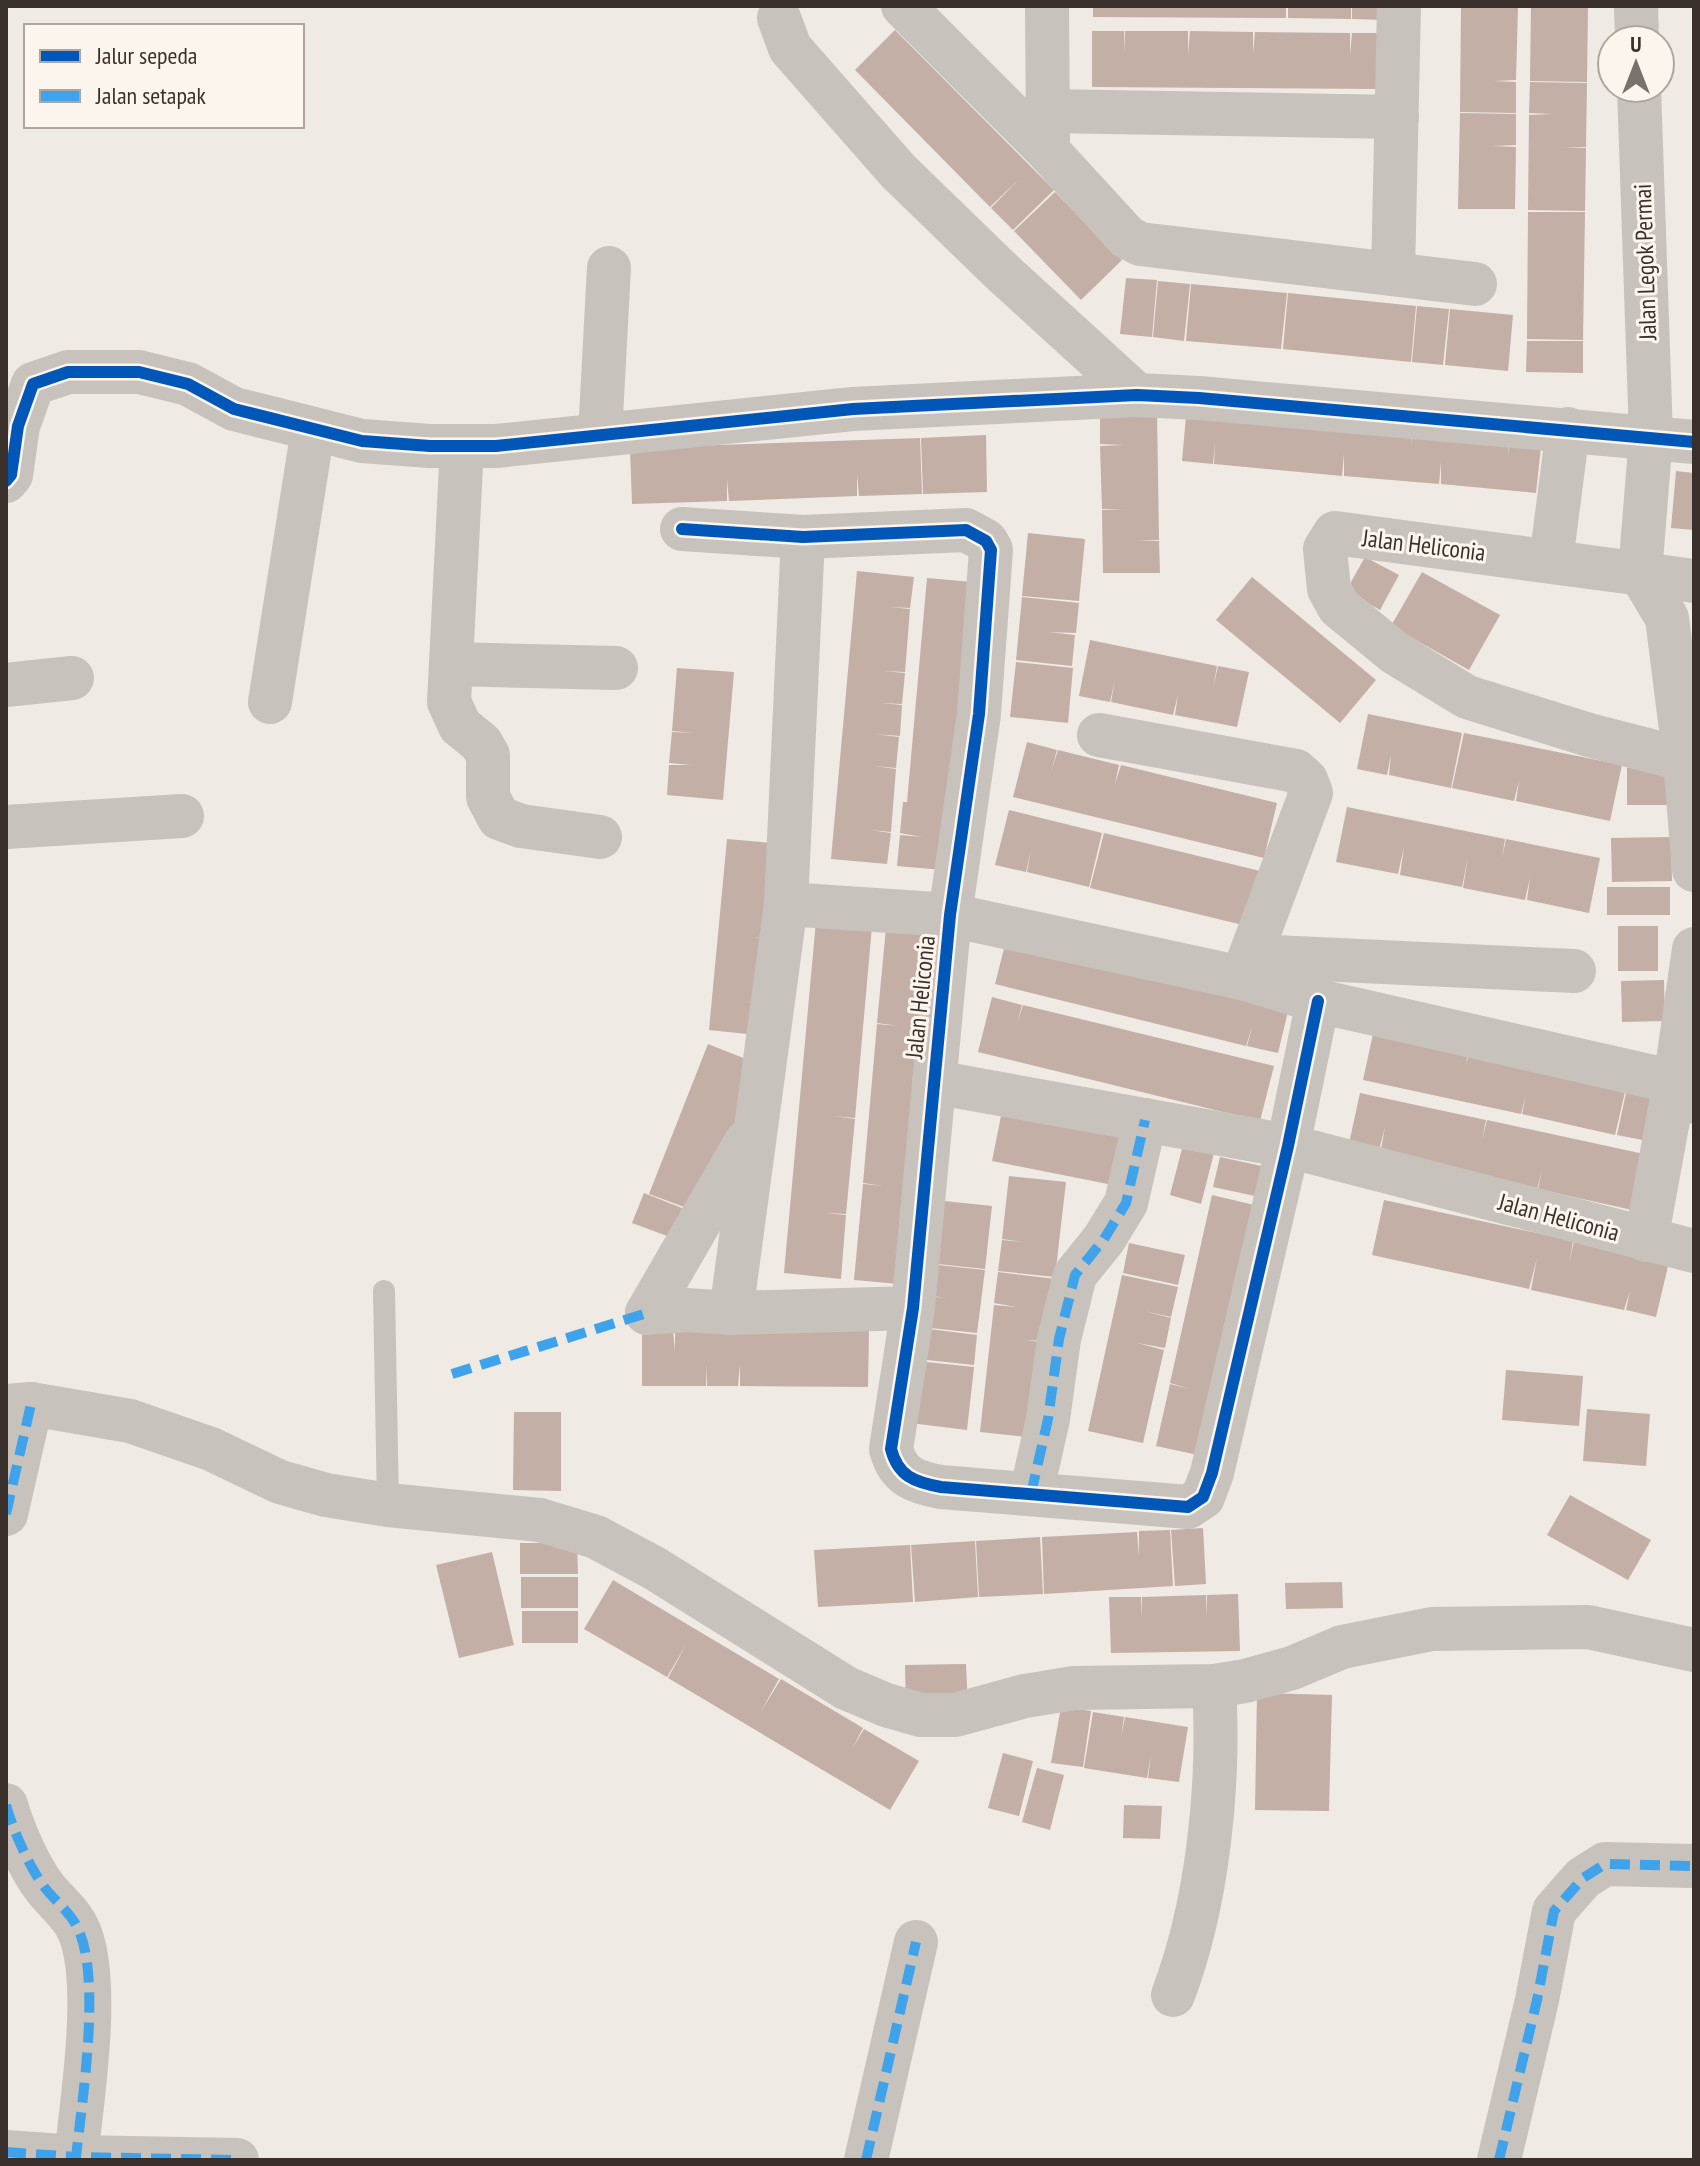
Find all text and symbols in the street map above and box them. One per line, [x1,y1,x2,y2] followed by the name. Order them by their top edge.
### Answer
[24,24,304,128] legend
[1596,24,1676,104] north arrow
[1630,30,1642,58] text: U
[95,40,197,71] text: Jalur sepeda
[95,80,206,111] text: Jalan setapak
[1627,183,1663,342] street label: Jalan Legok Permai
[1360,522,1487,568] street label: Jalan Heliconia
[898,934,942,1061] street label: Jalan Heliconia
[1494,1186,1623,1248] street label: Jalan Heliconia

